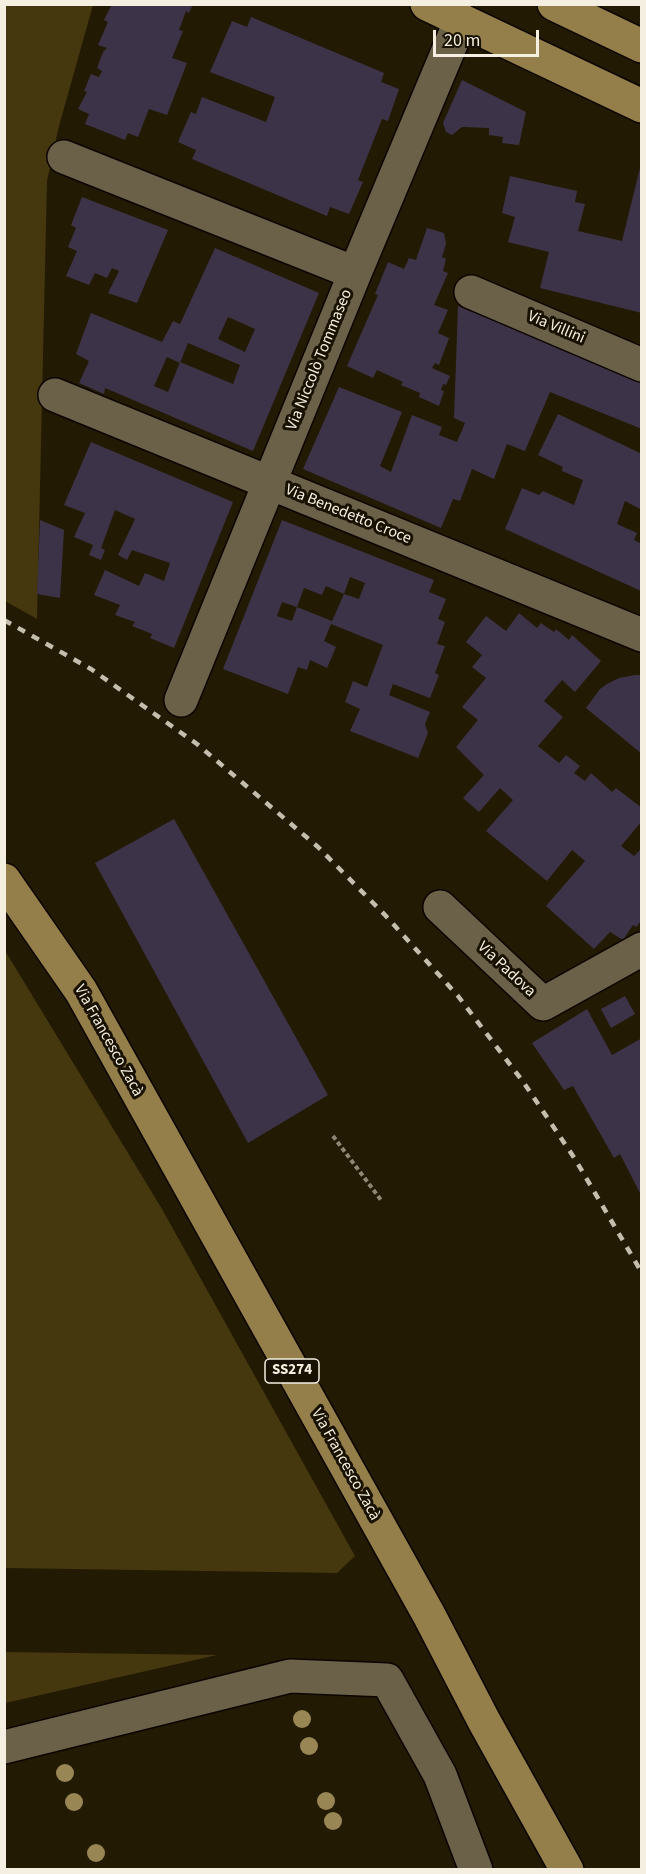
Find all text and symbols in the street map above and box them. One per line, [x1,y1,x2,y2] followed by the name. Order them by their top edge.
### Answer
[436,18,542,56] scale bar
[444,28,480,53] text: 20 m
[283,287,357,433] street label: Via Niccolò Tommaseo
[524,307,588,349] street label: Via Villini
[282,481,414,549] street label: Via Benedetto Croce
[473,938,539,1002] street label: Via Padova
[69,982,147,1100] street label: Via Francesco Zacà
[265,1359,319,1383] road number: SS274
[306,1406,384,1524] street label: Via Francesco Zacà

